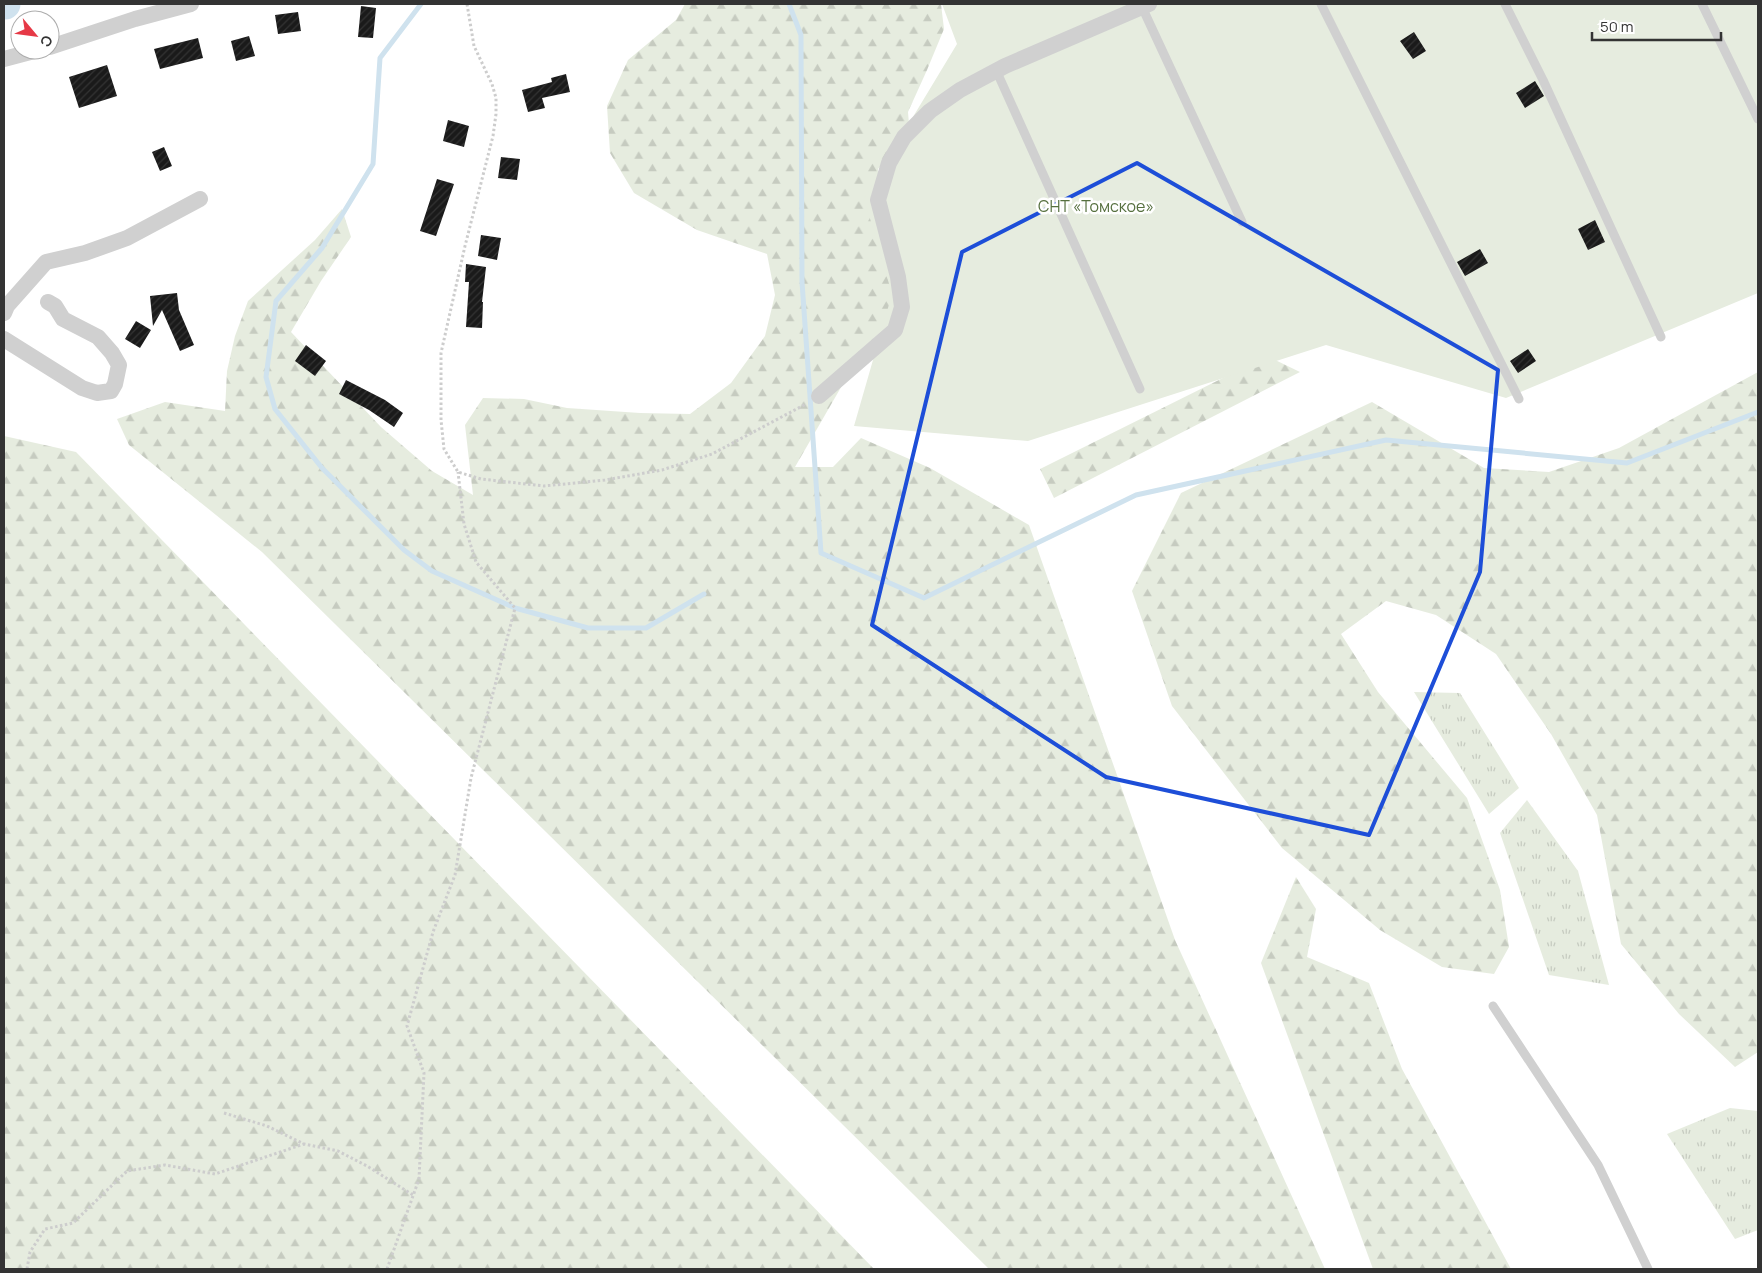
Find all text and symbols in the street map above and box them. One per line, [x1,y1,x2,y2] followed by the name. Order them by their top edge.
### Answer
[10,10,60,60] north arrow
[1592,10,1721,42] scale bar
[1600,16,1634,37] text: 50 m
[36,32,58,51] text: С
[1038,195,1154,217] park label: СНТ «Томское»

